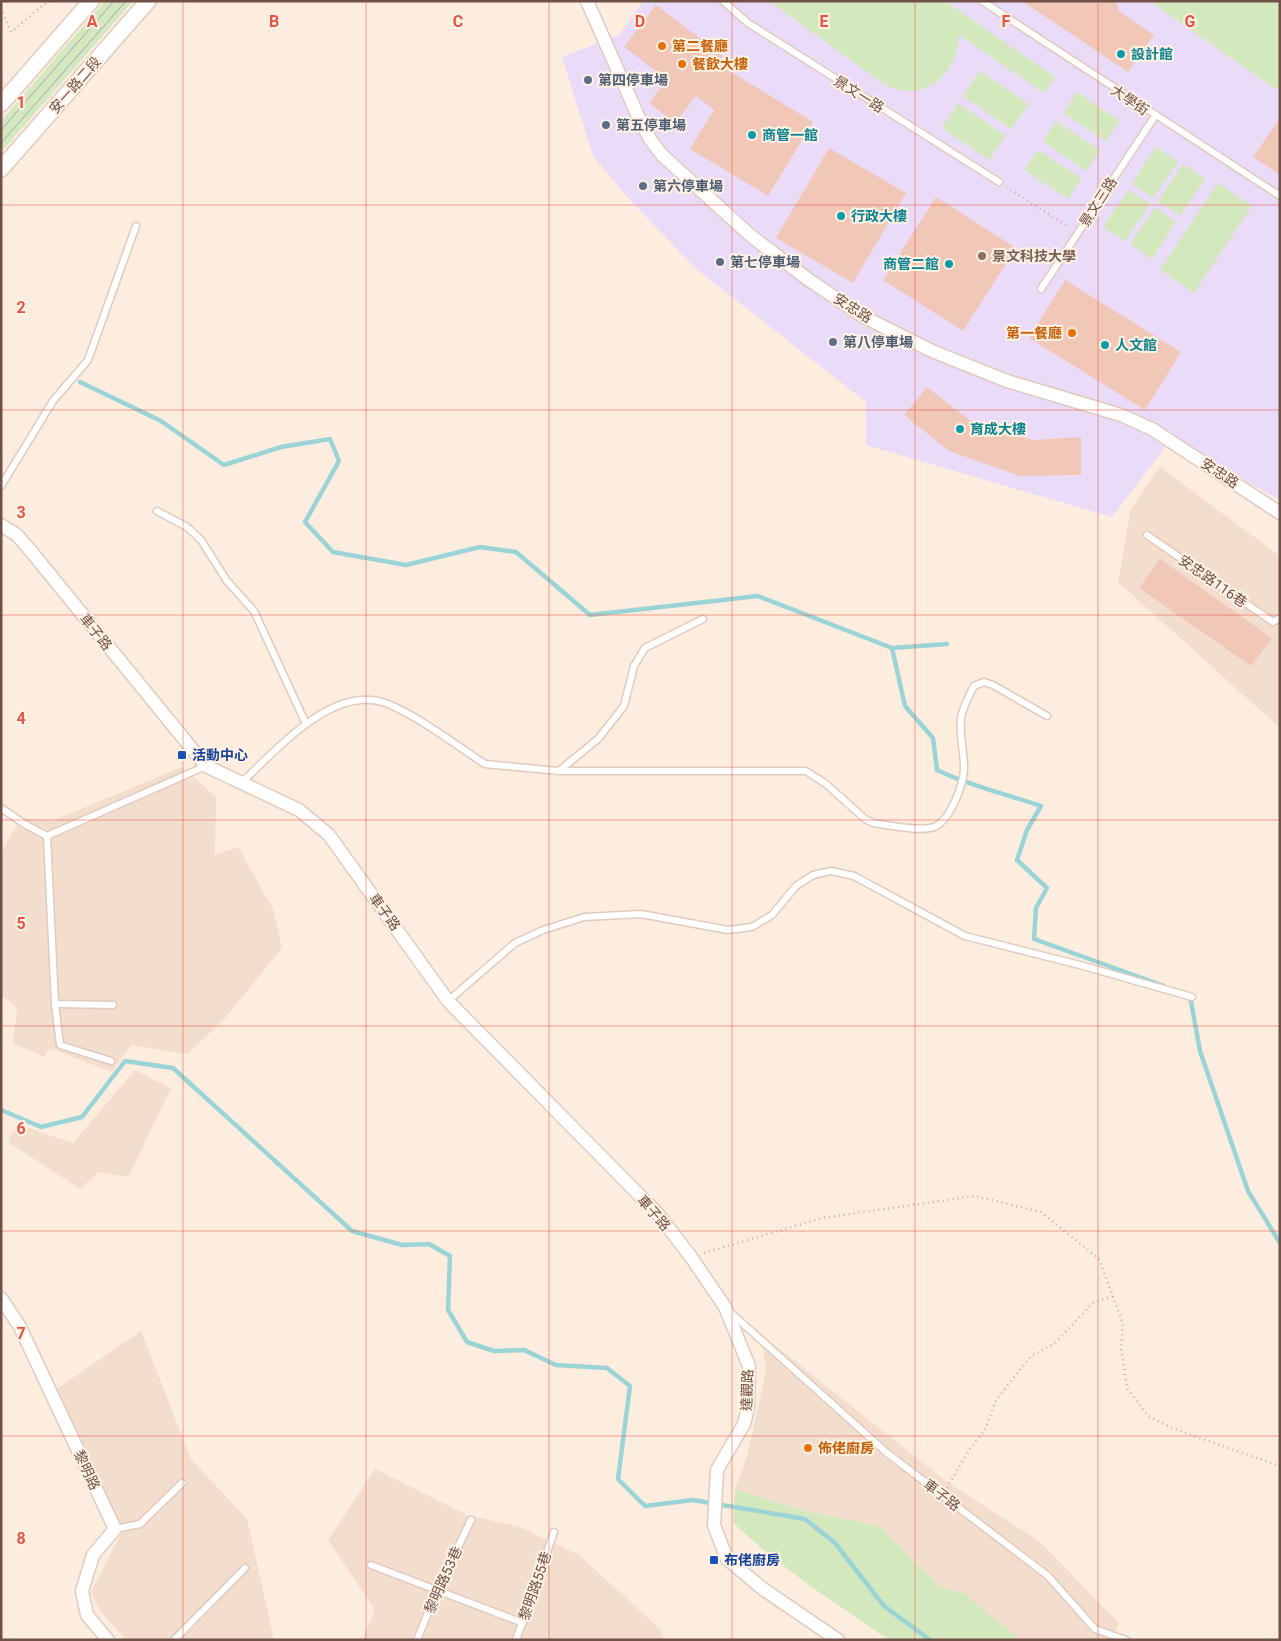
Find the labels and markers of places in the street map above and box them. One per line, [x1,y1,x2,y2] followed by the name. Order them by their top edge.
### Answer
[672,38,728,54] place label: 第二餐廳
[656,40,668,52] marker: 第二餐廳
[1131,46,1173,62] place label: 設計館
[1115,48,1127,60] marker: 設計館
[692,56,748,72] place label: 餐飲大樓
[676,58,688,70] marker: 餐飲大樓
[598,72,668,88] place label: 第四停車場
[582,74,594,86] marker: 第四停車場
[616,117,686,133] place label: 第五停車場
[600,119,612,131] marker: 第五停車場
[762,127,818,143] place label: 商管一館
[746,129,758,141] marker: 商管一館
[653,178,723,194] place label: 第六停車場
[637,180,649,192] marker: 第六停車場
[851,208,907,224] place label: 行政大樓
[835,210,847,222] marker: 行政大樓
[992,248,1076,264] place label: 景文科技大學
[976,250,988,262] marker: 景文科技大學
[730,254,800,270] place label: 第七停車場
[714,256,726,268] marker: 第七停車場
[883,256,939,272] place label: 商管二館
[943,258,955,270] marker: 商管二館
[1006,325,1062,341] place label: 第一餐廳
[1066,327,1078,339] marker: 第一餐廳
[843,334,913,350] place label: 第八停車場
[827,336,839,348] marker: 第八停車場
[1115,337,1157,353] place label: 人文館
[1099,339,1111,351] marker: 人文館
[970,421,1026,437] place label: 育成大樓
[954,423,966,435] marker: 育成大樓
[192,747,248,763] place label: 活動中心
[176,749,188,761] marker: 活動中心
[818,1440,874,1456] place label: 佈佬廚房
[802,1442,814,1454] marker: 佈佬廚房
[724,1552,780,1568] place label: 布佬廚房
[708,1554,720,1566] marker: 布佬廚房

